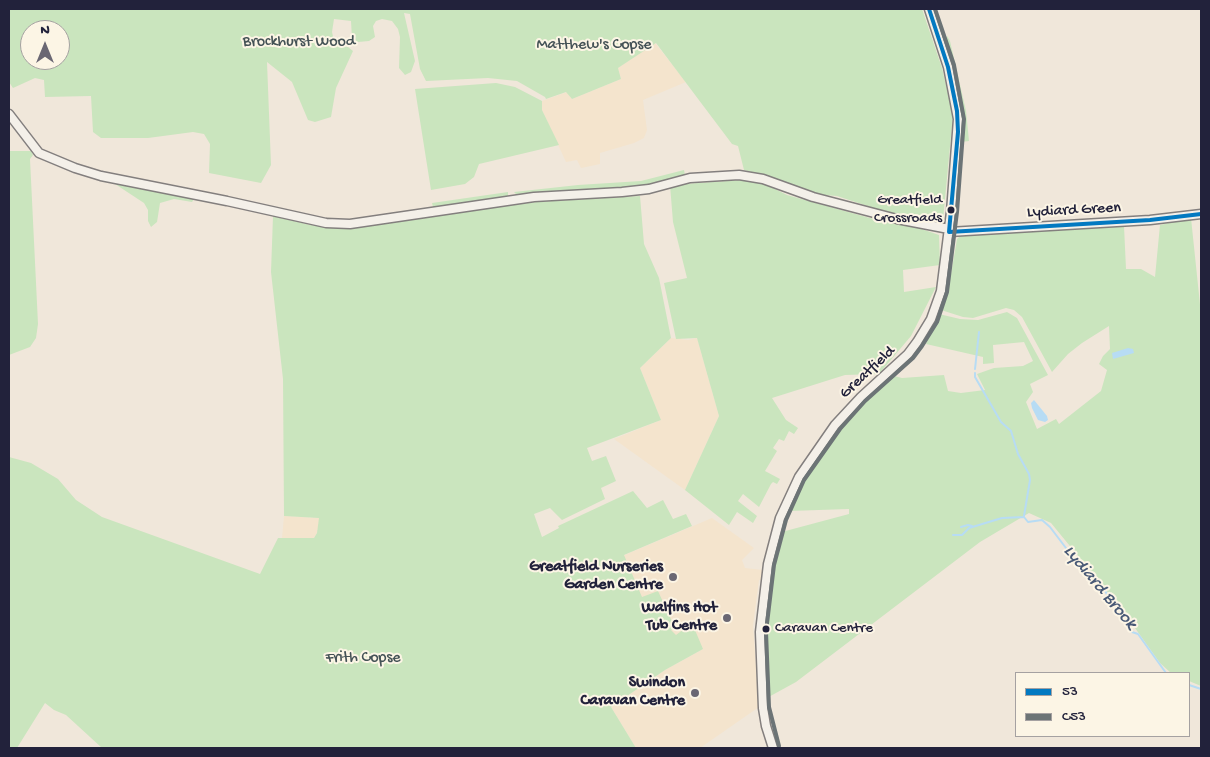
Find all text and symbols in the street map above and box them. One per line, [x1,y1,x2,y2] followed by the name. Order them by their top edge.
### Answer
[20,20,70,70] north arrow
[40,22,50,39] text: N
[243,33,355,53] park label: Brockhurst Wood
[536,36,652,56] park label: Matthew's Copse
[874,192,942,227] place label: Greatfield Crossroads
[1026,199,1122,223] street label: Lydiard Green
[946,205,956,215] marker: Greatfield Crossroads
[836,342,900,404] street label: Greatfield
[1058,541,1140,635] water label: Lydiard Brook
[529,558,663,596] place label: Greatfield Nurseries Garden Centre
[667,571,679,583] marker: Greatfield Nurseries Garden Centre
[641,599,717,637] place label: Walfins Hot Tub Centre
[721,612,733,624] marker: Walfins Hot Tub Centre
[775,620,873,638] place label: Caravan Centre
[761,624,771,634] marker: Caravan Centre
[325,649,401,669] park label: Frith Copse
[1015,672,1190,737] legend
[581,674,685,712] place label: Swindon Caravan Centre
[1062,683,1078,701] text: 53
[689,687,701,699] marker: Swindon Caravan Centre
[1062,708,1086,726] text: C53

